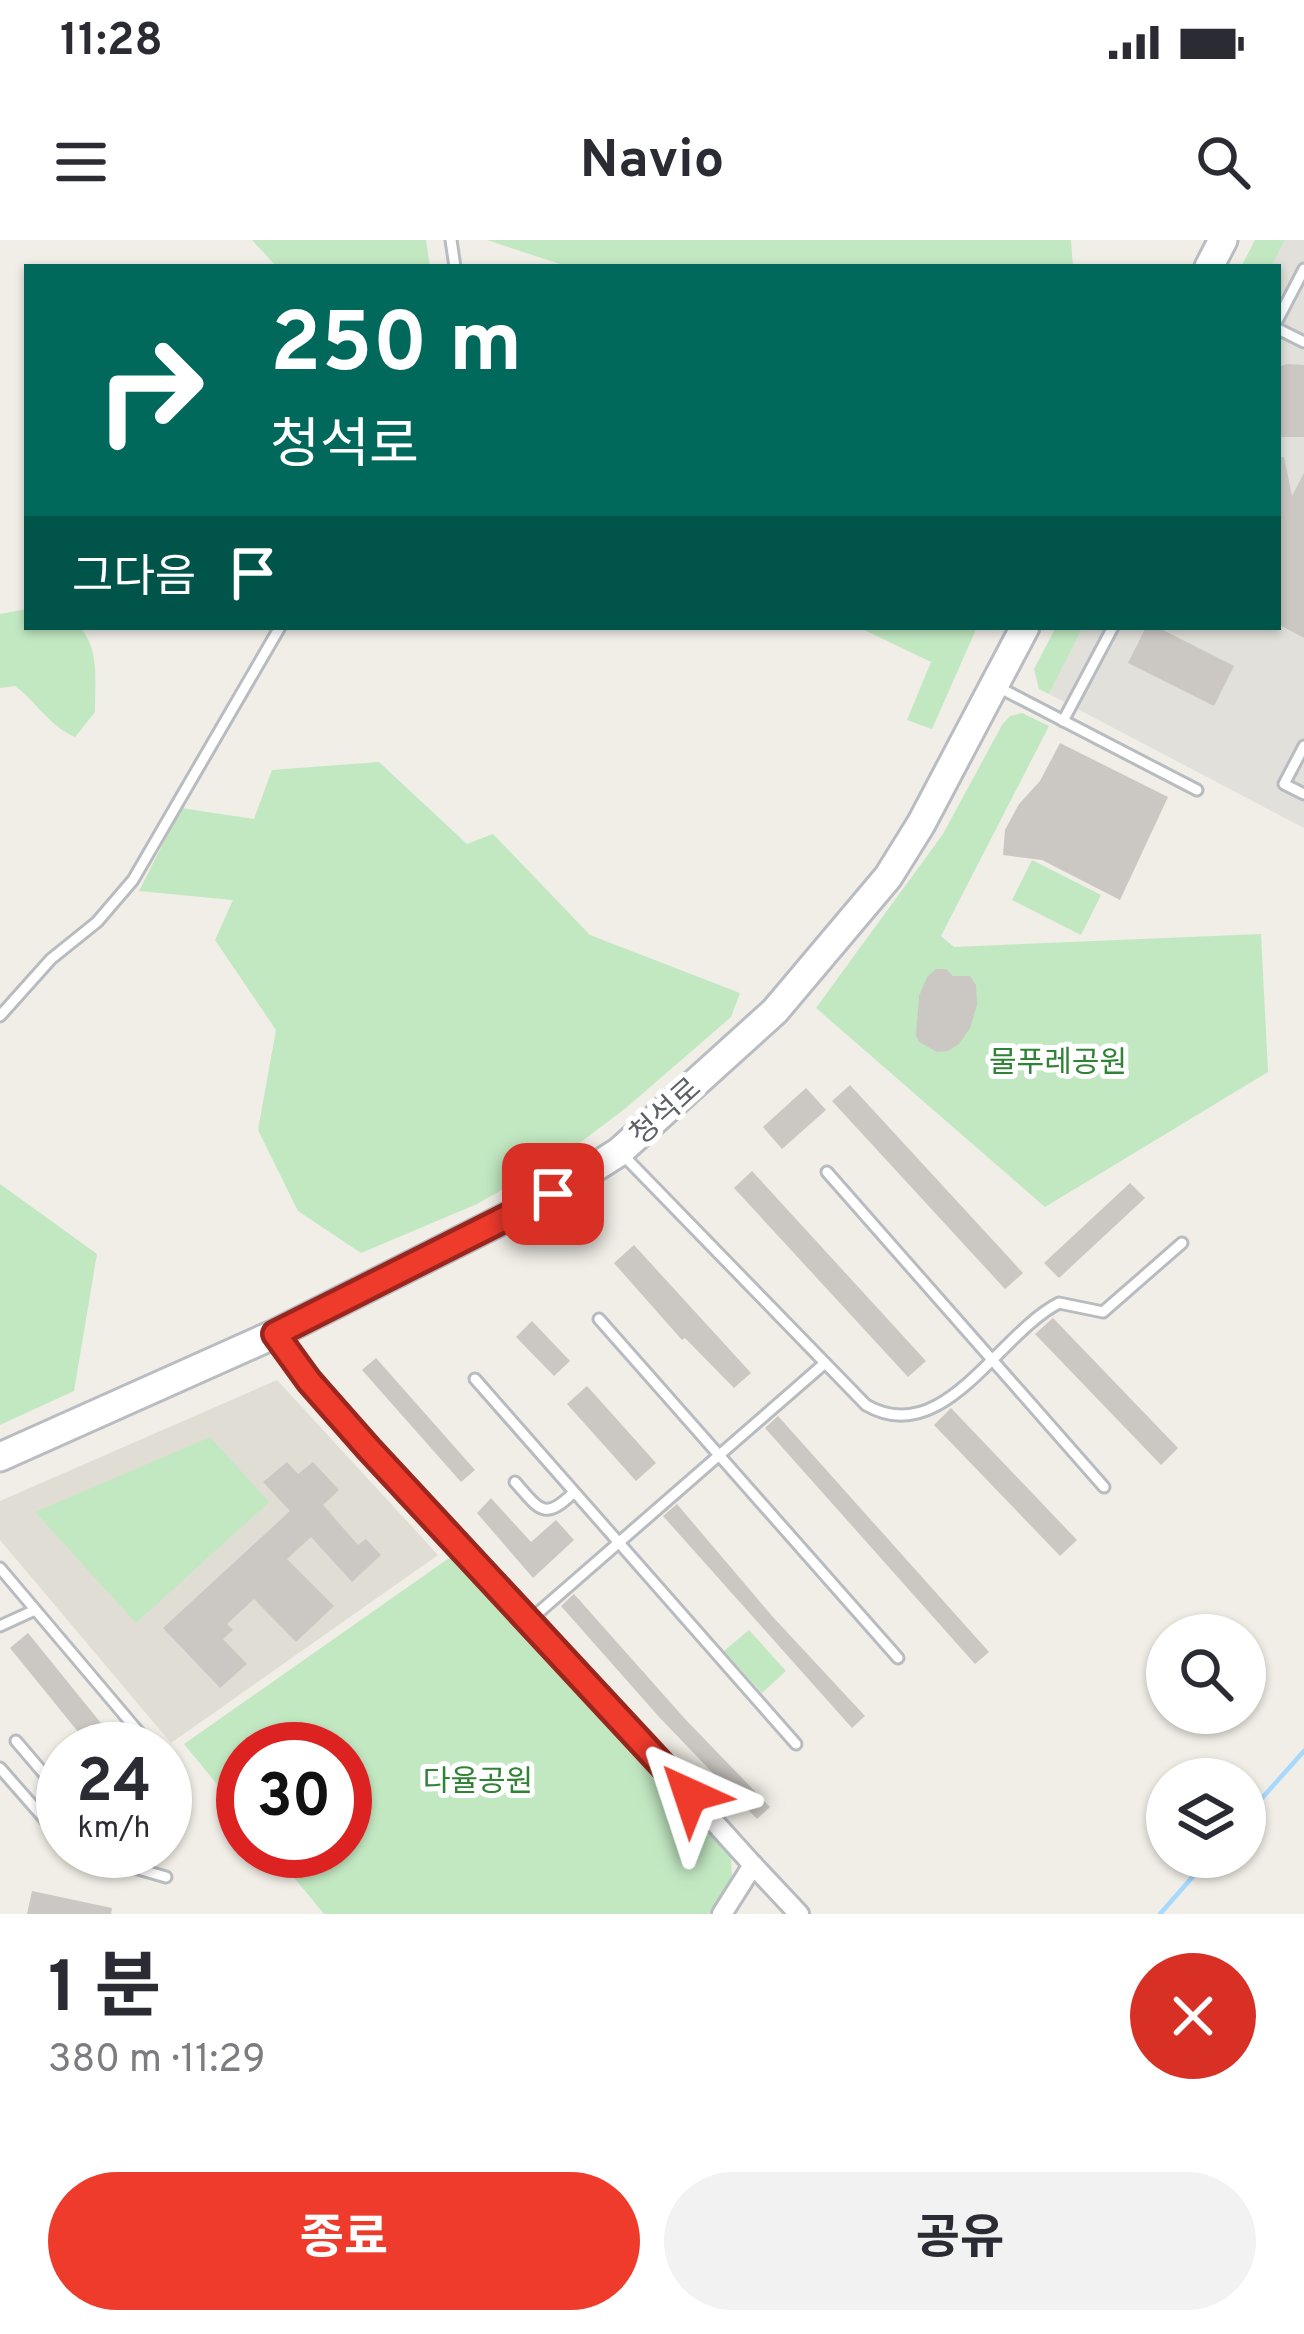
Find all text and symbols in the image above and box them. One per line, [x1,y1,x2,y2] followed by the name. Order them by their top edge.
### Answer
[60,14,163,71] text: 11:28
[580,128,724,197] text: Navio
[48,129,114,195] icon: menu
[1190,129,1256,195] icon: search
[270,295,522,401] text: 250 m
[72,312,228,468] icon: right
[270,414,419,483] text: 청석로
[220,540,286,606] icon: arrive
[72,551,196,608] text: 그다음
[989,1046,1127,1083] park label: 물푸레공원
[624,1071,710,1154] street label: 청석로
[502,1143,604,1245] pin
[520,1161,586,1227] icon: arrive
[1146,1614,1266,1878] map controls
[1146,1614,1266,1734] button: search
[216,1722,372,1878] speed limit sign: 30
[627,1732,753,1858] position arrow
[76,1747,152,1823] text: 24
[1146,1758,1266,1878] button: layers
[423,1765,533,1802] park label: 다율공원
[78,1811,150,1848] text: km/h
[48,1946,161,2038] text: 1 분
[1130,1953,1256,2079] button: close
[48,2037,266,2086] text: 380 m · 11:29
[48,2172,640,2310] button: 종료
[664,2172,1256,2310] button: 공유

